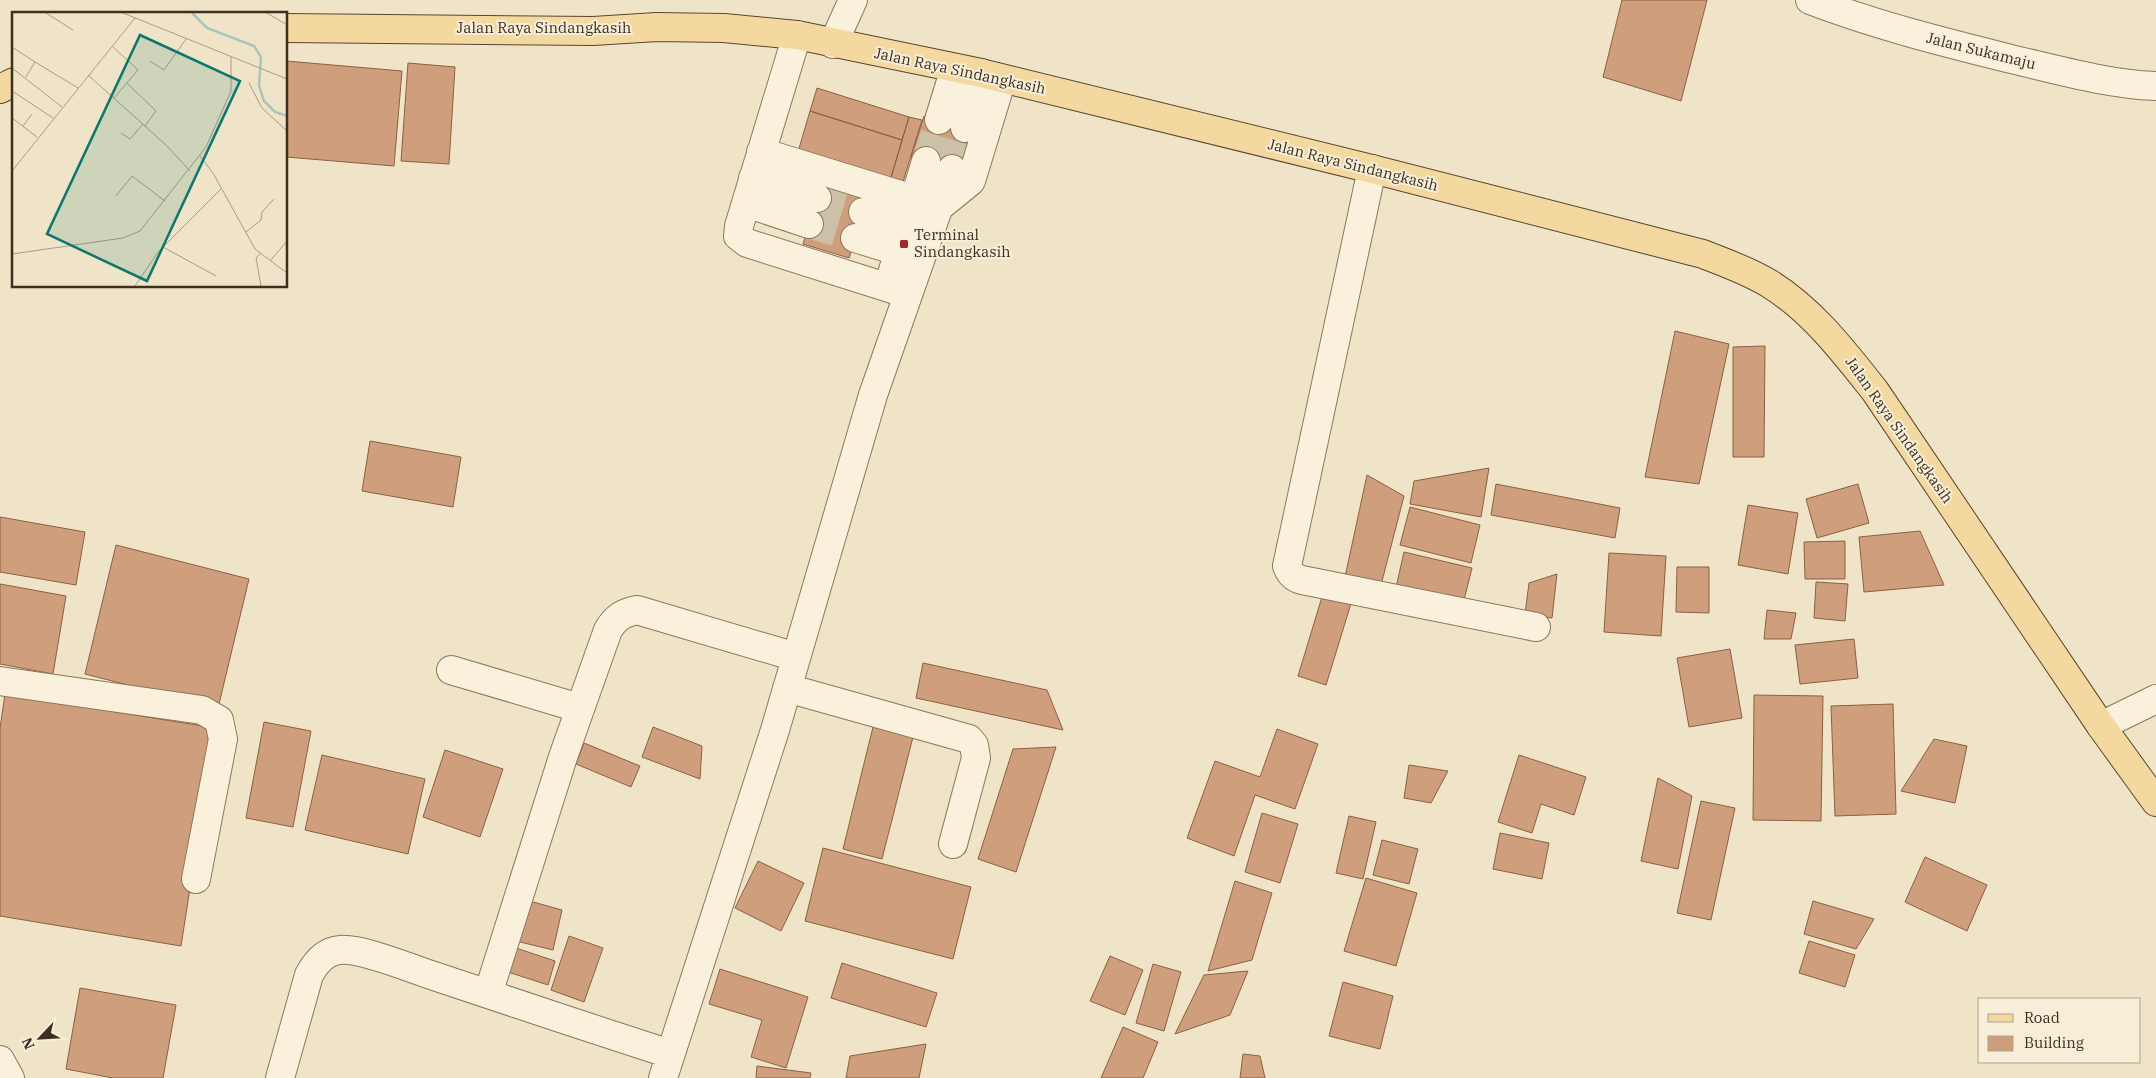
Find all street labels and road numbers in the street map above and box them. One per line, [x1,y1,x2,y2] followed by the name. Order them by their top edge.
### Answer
[457,18,631,37] street label: Jalan Raya Sindangkasih
[1924,28,2038,73] street label: Jalan Sukamaju
[873,43,1048,98] street label: Jalan Raya Sindangkasih
[1266,134,1440,195] street label: Jalan Raya Sindangkasih
[1841,353,1957,507] street label: Jalan Raya Sindangkasih

